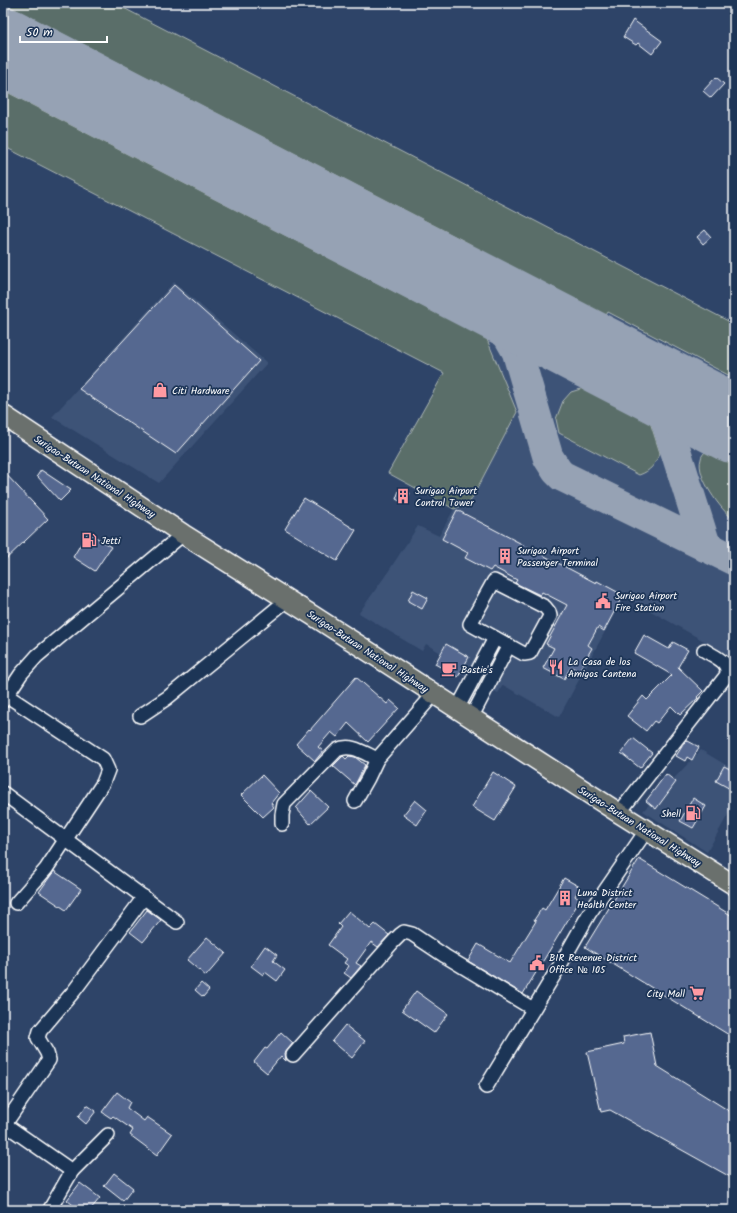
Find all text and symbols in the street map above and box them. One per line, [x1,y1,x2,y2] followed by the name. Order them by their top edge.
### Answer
[20,18,107,44] scale bar
[26,23,53,42] text: 50 m
[151,381,169,399] shop icon: Citi Hardware
[172,383,230,399] place label: Citi Hardware
[30,431,159,522] street label: Surigao-Butuan National Highway
[415,483,477,511] place label: Surigao Airport Control Tower
[394,487,412,505] building icon: Surigao Airport Control Tower
[80,531,98,549] fuel station icon: Jetti
[101,533,121,549] place label: Jetti
[517,543,599,571] place label: Surigao Airport Passenger Terminal
[496,547,514,565] building icon: Surigao Airport Passenger Terminal
[615,588,677,616] place label: Surigao Airport Fire Station
[594,592,612,610] public building icon: Surigao Airport Fire Station
[303,606,432,697] street label: Surigao-Butuan National Highway
[568,654,637,682] place label: La Casa de los Amigos Cantena
[547,658,565,676] restaurant icon: La Casa de los Amigos Cantena
[440,660,458,678] cafe icon: Bastie's
[461,662,494,678] place label: Bastie's
[575,782,704,871] street label: Surigao-Butuan National Highway
[684,804,702,822] fuel station icon: Shell
[661,806,682,822] place label: Shell
[577,885,637,913] place label: Luna District Health Center
[556,889,574,907] building icon: Luna District Health Center
[549,950,637,978] place label: BIR Revenue District Office № 105
[528,954,546,972] public building icon: BIR Revenue District Office № 105
[688,984,706,1002] supermarket icon: City Mall
[647,986,686,1002] place label: City Mall

